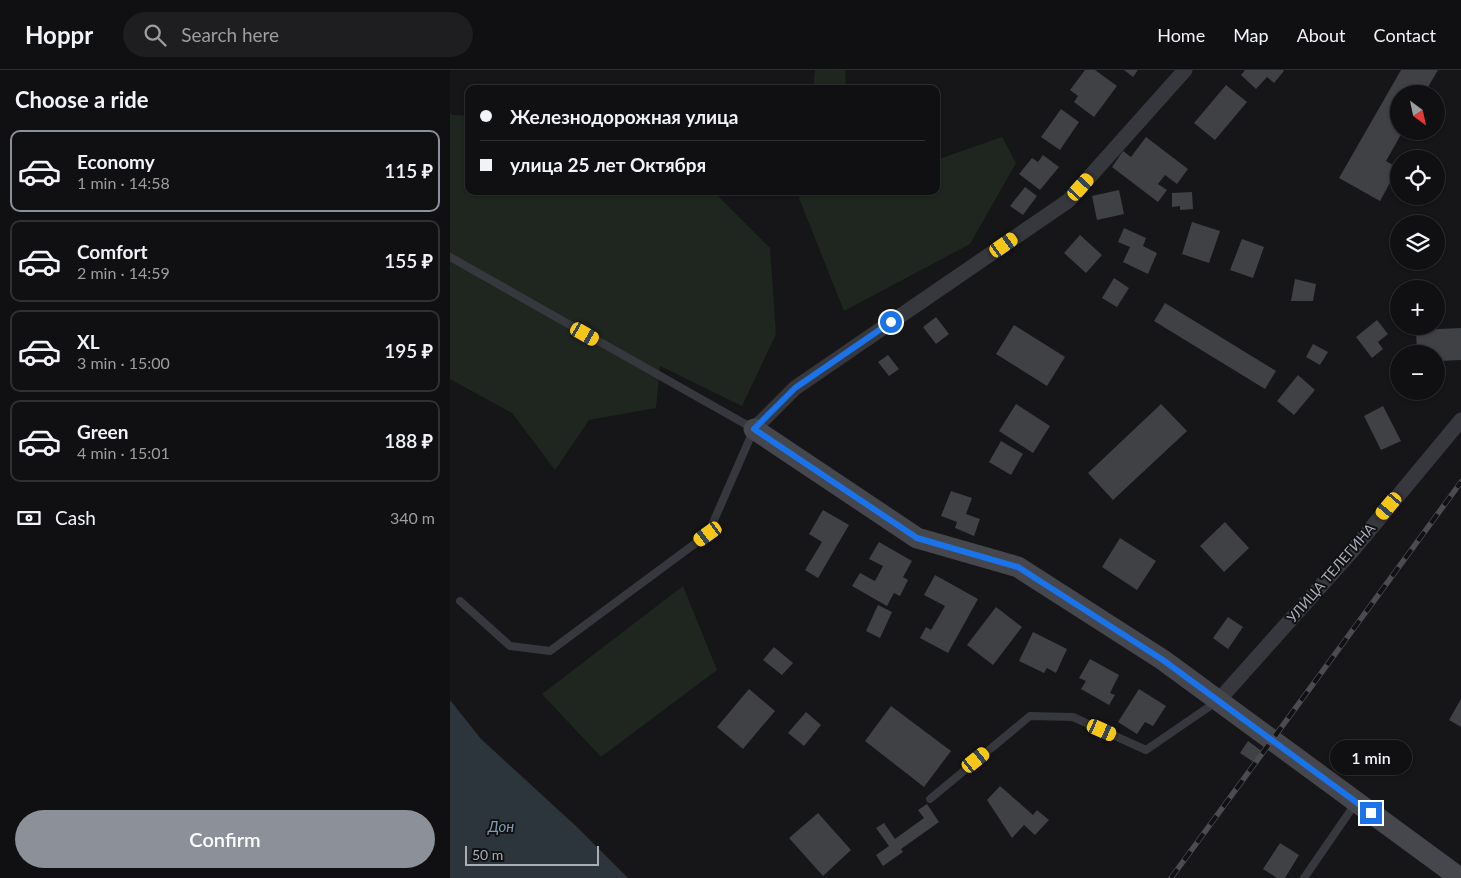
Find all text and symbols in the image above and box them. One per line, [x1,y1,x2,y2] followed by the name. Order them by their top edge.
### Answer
[123,12,473,57] search box
[25,20,93,49] text: Hoppr
[141,21,169,49] icon: search
[181,23,279,46] text: Search here
[1157,24,1205,46] text: Home
[1233,24,1269,46] text: Map
[1297,24,1346,46] text: About
[1374,24,1436,46] text: Contact
[1390,85,1445,140] north arrow
[1390,85,1445,400] map controls
[15,86,149,113] text: Choose a ride
[510,105,739,128] text: Железнодорожная улица
[17,149,62,194] icon: car
[77,150,155,173] text: Economy
[1390,150,1445,205] button: locate
[510,153,706,176] text: улица 25 лет Октября
[384,159,433,182] text: 115 ₽
[1065,171,1096,203] car
[77,173,170,192] text: 1 min · 14:58
[1390,215,1445,270] button: layers
[987,230,1020,260] car
[17,239,62,284] icon: car
[77,240,148,263] text: Comfort
[384,249,433,272] text: 155 ₽
[77,263,170,282] text: 2 min · 14:59
[1390,280,1445,335] button: +
[880,311,902,333] route start
[568,320,601,348] car
[17,329,62,374] icon: car
[77,330,100,353] text: XL
[384,339,433,362] text: 195 ₽
[1390,345,1445,400] button: −
[77,353,170,372] text: 3 min · 15:00
[17,419,62,464] icon: car
[77,420,128,443] text: Green
[384,429,433,452] text: 188 ₽
[77,443,170,462] text: 4 min · 15:01
[1373,490,1404,522] car
[15,504,43,532] icon: cash
[55,506,96,529] text: Cash
[390,508,435,527] text: 340 m
[691,519,724,549] car
[1283,519,1379,626] street label: УЛИЦА ТЕЛЕГИНА
[1085,717,1118,743] car
[1330,740,1412,776] callout: 1 min
[959,745,992,775] car
[1351,748,1391,767] text: 1 min
[1360,802,1382,824] route end
[15,810,435,868] button: Confirm
[487,817,514,835] water label: Дон
[465,843,599,866] scale bar
[472,846,503,863] text: 50 m

